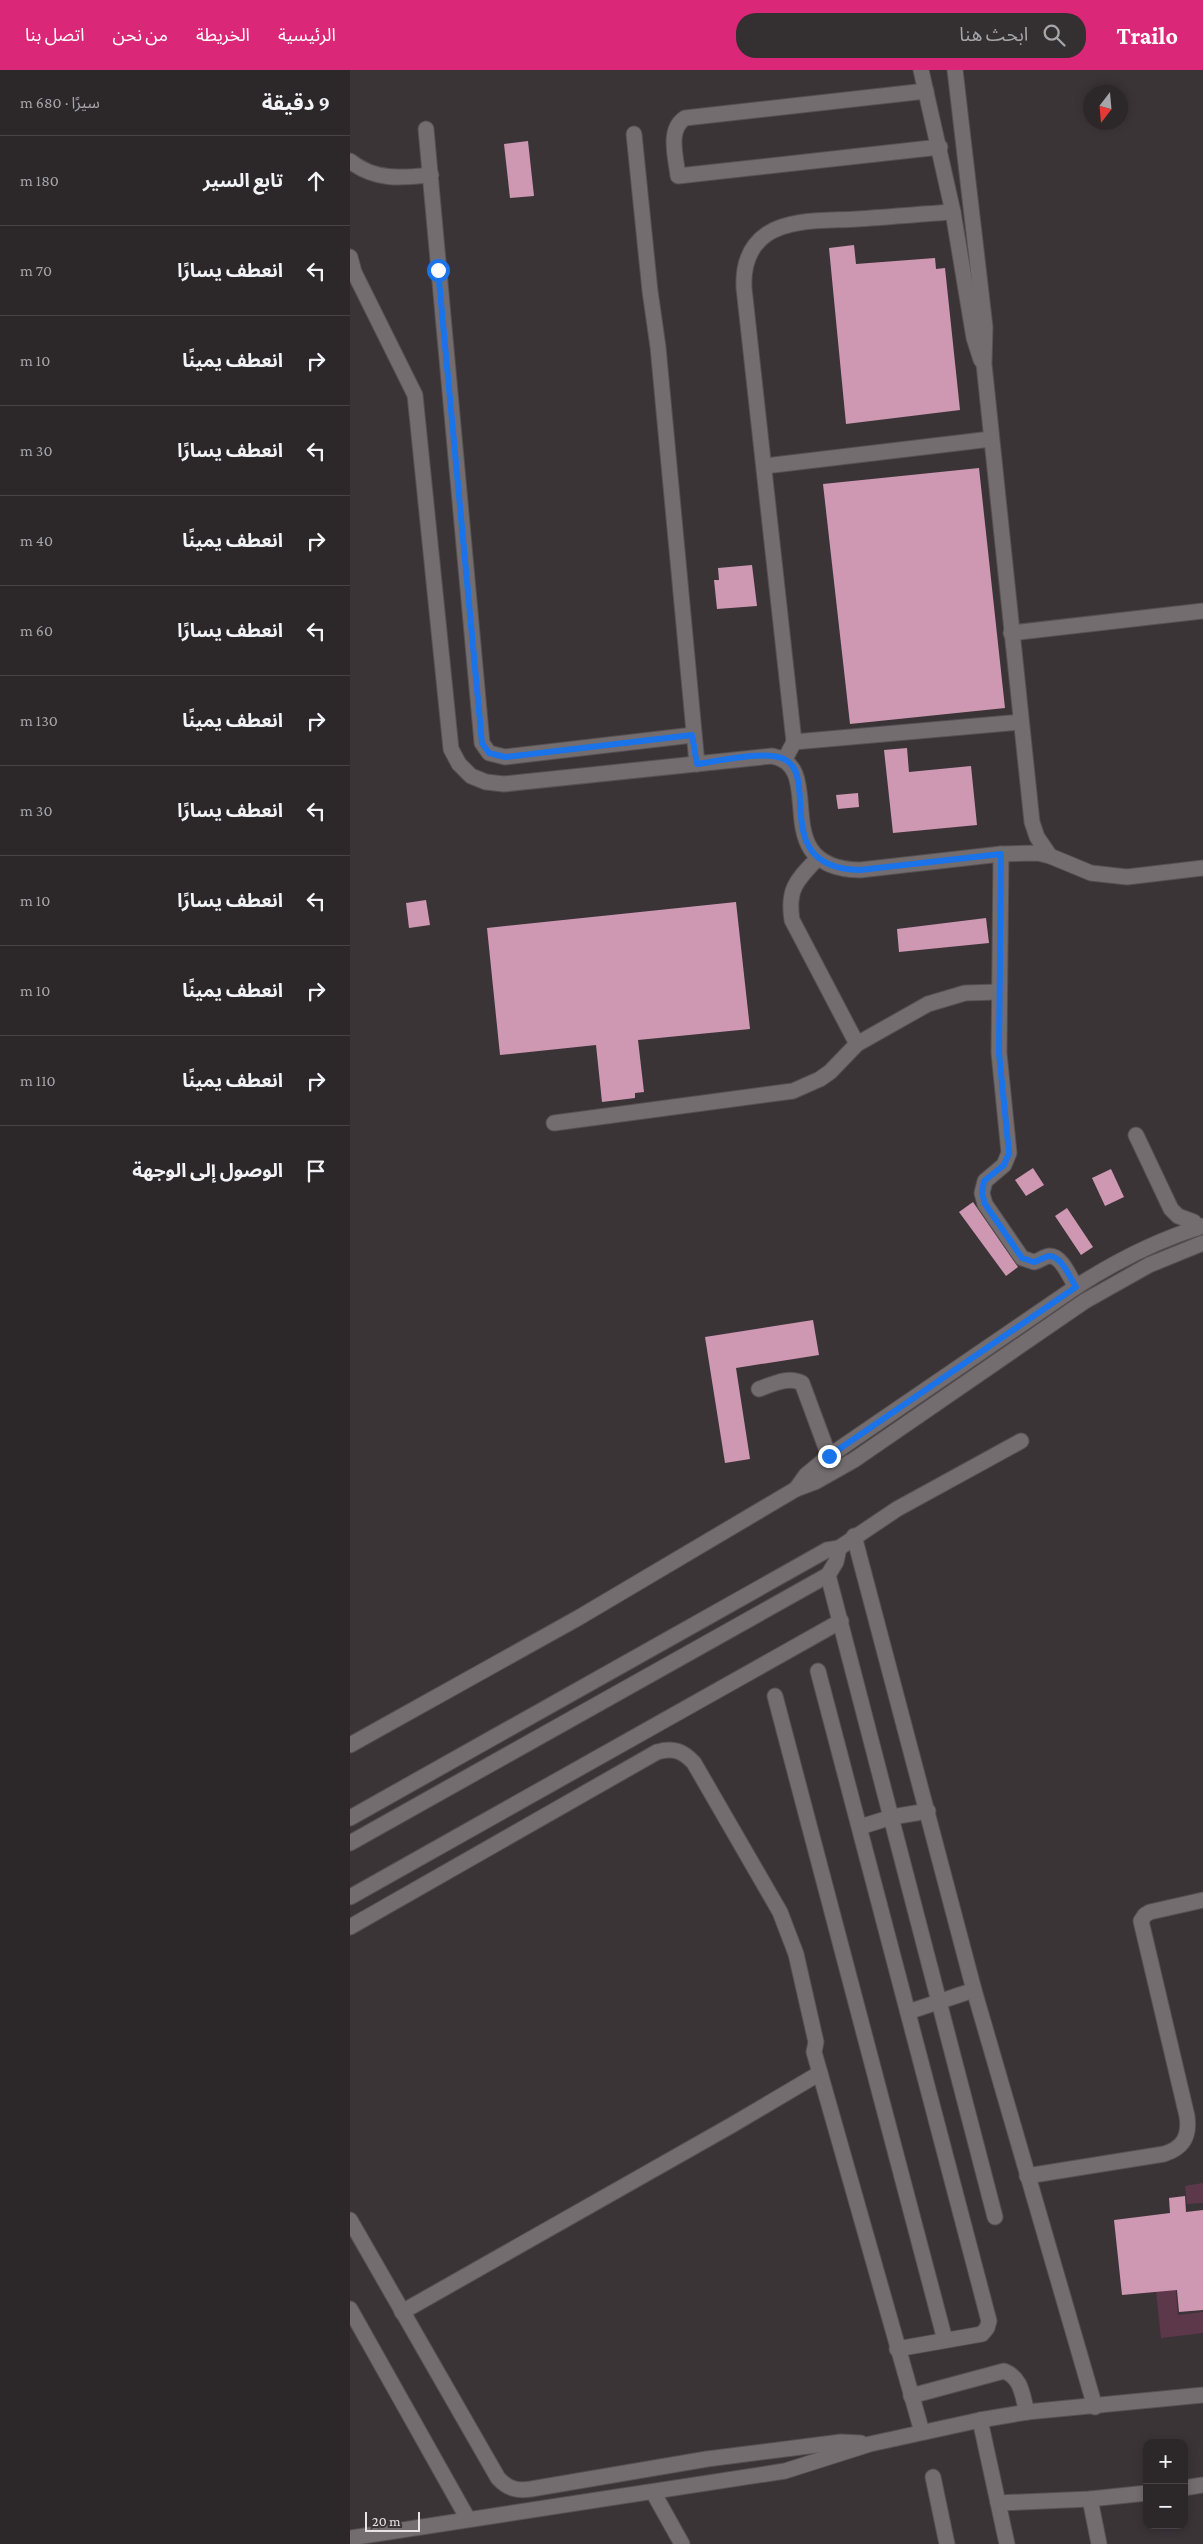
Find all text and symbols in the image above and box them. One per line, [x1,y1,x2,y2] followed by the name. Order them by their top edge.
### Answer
[736,13,1086,58] search box
[1040,21,1068,49] icon: search
[1116,22,1178,49] text: Trailo
[959,24,1028,45] text: ابحث هنا
[25,25,85,45] text: اتصل بنا
[113,25,168,45] text: من نحن
[196,25,250,45] text: الخريطة
[278,25,336,45] text: الرئيسية
[1083,85,1128,130] north arrow
[262,91,330,115] text: 9 دقيقة
[20,94,100,111] text: سيرًا · 680 m
[302,167,330,195] icon: ahead
[203,170,283,191] text: تابع السير
[20,172,59,189] text: 180 m
[302,257,330,285] icon: left
[427,259,450,282] route start
[177,260,283,281] text: انعطف يسارًا
[20,262,52,279] text: 70 m
[302,347,330,375] icon: right
[182,350,283,371] text: انعطف يمينًا
[20,352,50,369] text: 10 m
[302,437,330,465] icon: left
[177,440,283,461] text: انعطف يسارًا
[20,442,53,459] text: 30 m
[302,527,330,555] icon: right
[182,530,283,551] text: انعطف يمينًا
[20,532,53,549] text: 40 m
[302,617,330,645] icon: left
[177,620,283,641] text: انعطف يسارًا
[20,622,53,639] text: 60 m
[302,707,330,735] icon: right
[182,710,283,731] text: انعطف يمينًا
[20,712,58,729] text: 130 m
[302,797,330,825] icon: left
[177,800,283,821] text: انعطف يسارًا
[20,802,53,819] text: 30 m
[302,887,330,915] icon: left
[177,890,283,911] text: انعطف يسارًا
[20,892,50,909] text: 10 m
[302,977,330,1005] icon: right
[182,980,283,1001] text: انعطف يمينًا
[20,982,50,999] text: 10 m
[302,1067,330,1095] icon: right
[182,1070,283,1091] text: انعطف يمينًا
[20,1072,56,1089] text: 110 m
[302,1157,330,1185] icon: arrive
[132,1160,283,1181] text: الوصول إلى الوجهة
[818,1445,841,1468] route end
[1143,2439,1188,2529] map controls
[1143,2439,1188,2484] button: +
[1143,2484,1188,2529] button: −
[365,2509,420,2532] scale bar
[372,2513,400,2529] text: 20 m

